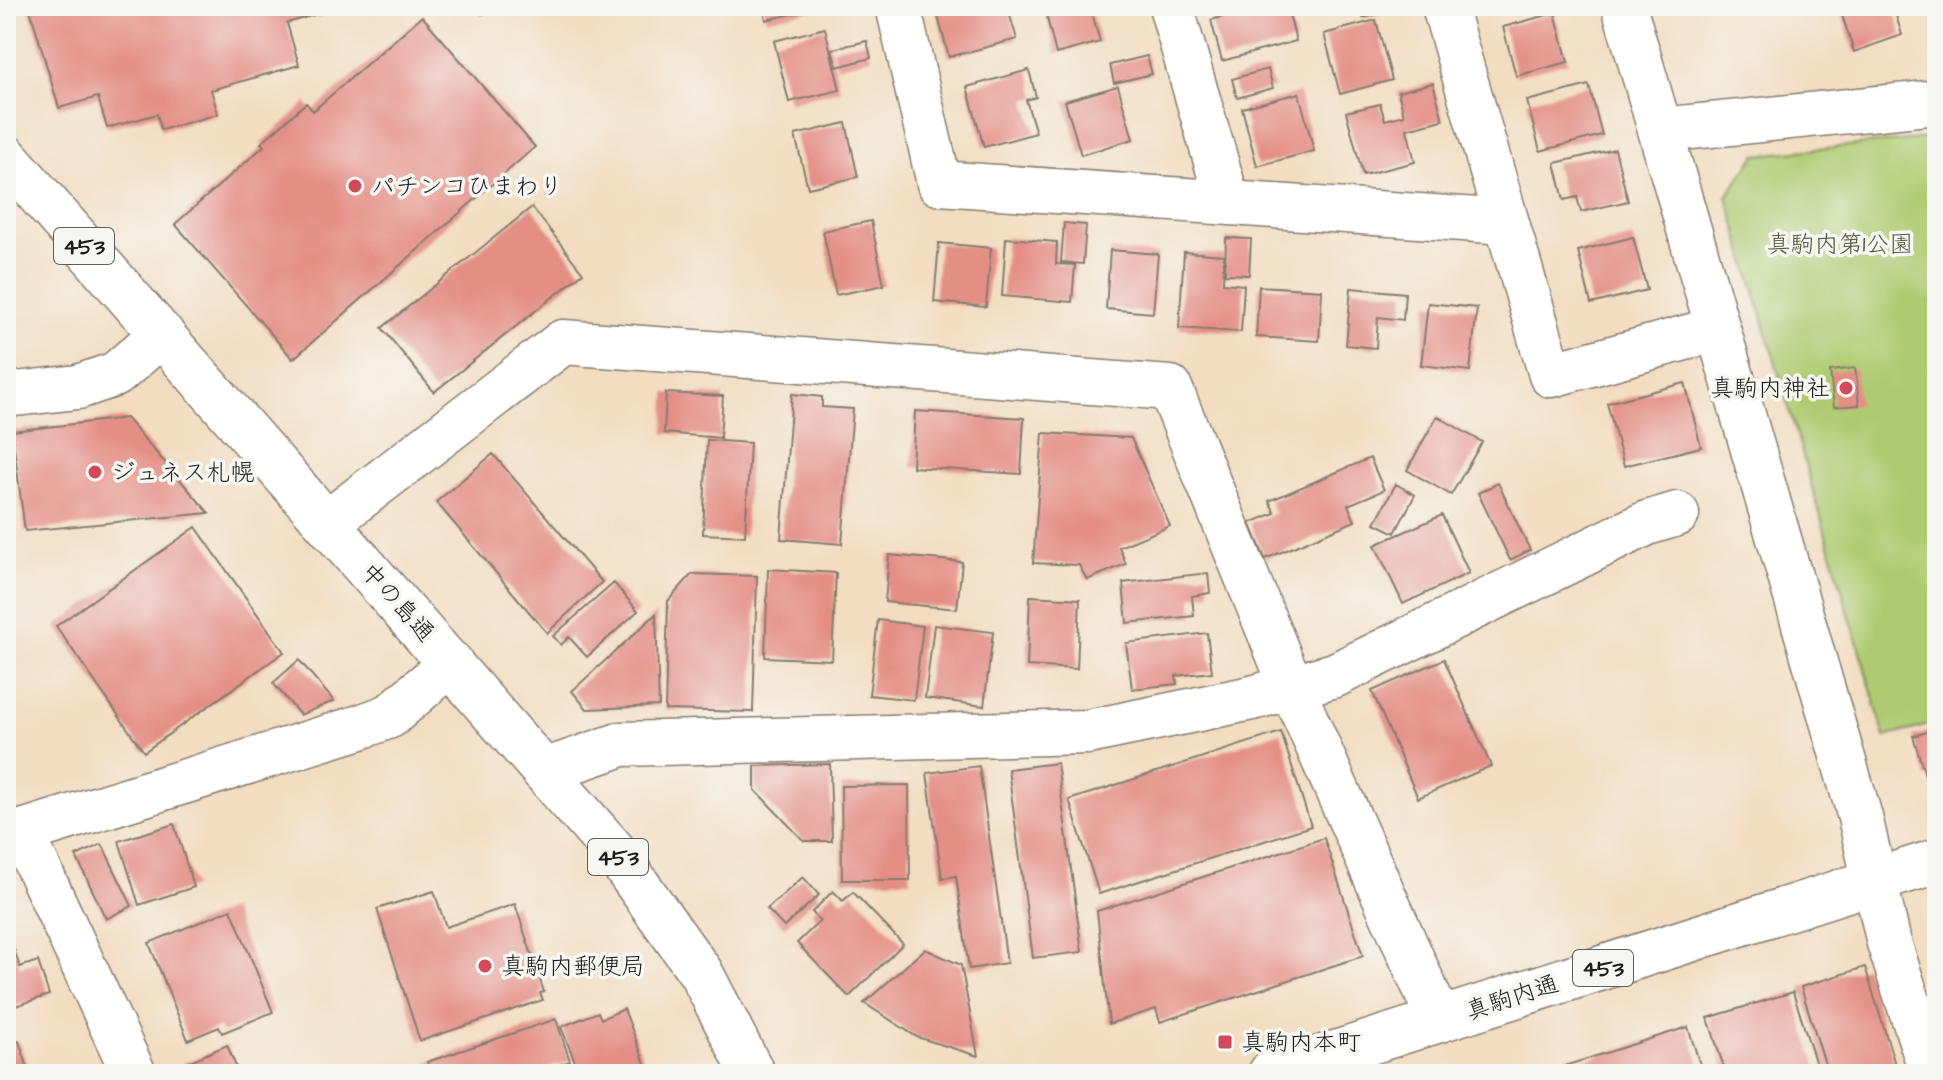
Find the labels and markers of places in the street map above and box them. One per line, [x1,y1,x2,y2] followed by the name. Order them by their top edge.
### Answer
[371,170,563,204] place label: パチンコひまわり
[346,177,364,195] marker: パチンコひまわり
[1710,372,1830,406] place label: 真駒内神社
[1837,379,1855,397] marker: 真駒内神社
[111,456,255,490] place label: ジュネス札幌
[86,463,104,481] marker: ジュネス札幌
[501,950,645,984] place label: 真駒内郵便局
[476,957,494,975] marker: 真駒内郵便局
[1241,1026,1361,1060] place label: 真駒内本町
[1216,1033,1234,1051] marker: 真駒内本町

